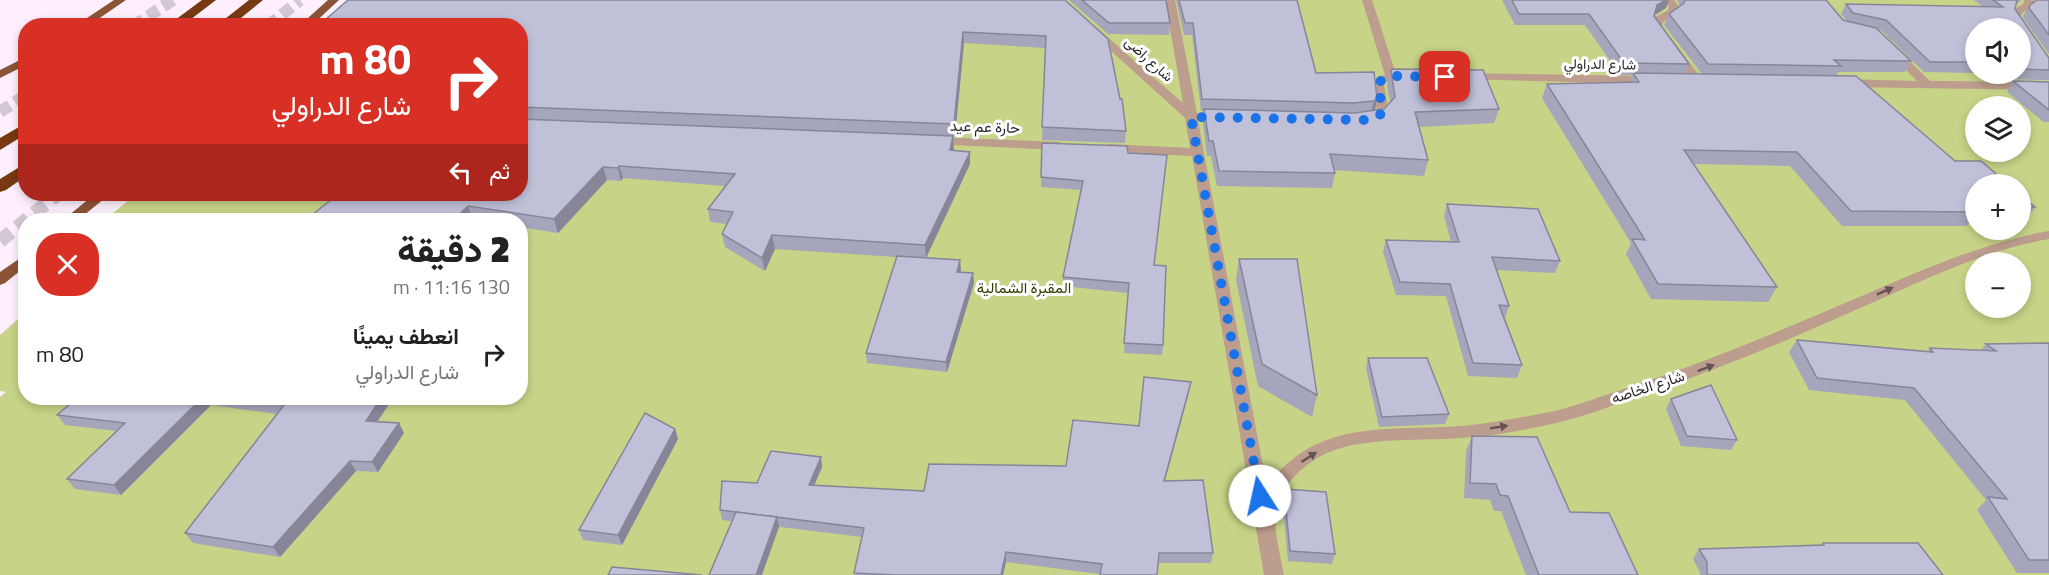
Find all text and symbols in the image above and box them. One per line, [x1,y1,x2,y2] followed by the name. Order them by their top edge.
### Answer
[1965,18,2031,318] map controls
[1965,18,2031,84] button: sound
[319,26,411,90] text: 80 m
[1120,31,1178,87] street label: شارع راضى
[432,42,510,120] icon: right
[1419,51,1470,102] pin
[1564,52,1636,77] street label: شارع الدراولي
[1428,60,1461,93] icon: arrive
[271,84,411,125] text: شارع الدراولي
[1965,96,2031,162] button: layers
[950,114,1020,139] street label: حارة عم عيد
[489,154,510,188] text: ثم
[444,156,477,189] icon: left
[1965,174,2031,240] button: +
[397,221,510,276] text: 2 دقيقة
[36,233,99,296] button: close
[1965,252,2031,318] button: −
[393,271,510,302] text: 130 m · 11:16
[977,276,1071,299] park label: المقبرة الشمالية
[1876,286,1894,295] one-way arrow
[353,319,459,353] text: انعطف يمينًا
[36,337,84,371] text: 80 m
[477,338,510,371] icon: right
[356,356,459,387] text: شارع الدراولي
[1697,362,1715,372] one-way arrow
[1608,364,1688,409] street label: شارع الخاصه
[1489,423,1508,432] one-way arrow
[1300,451,1316,463] one-way arrow
[1228,464,1292,528] position arrow

